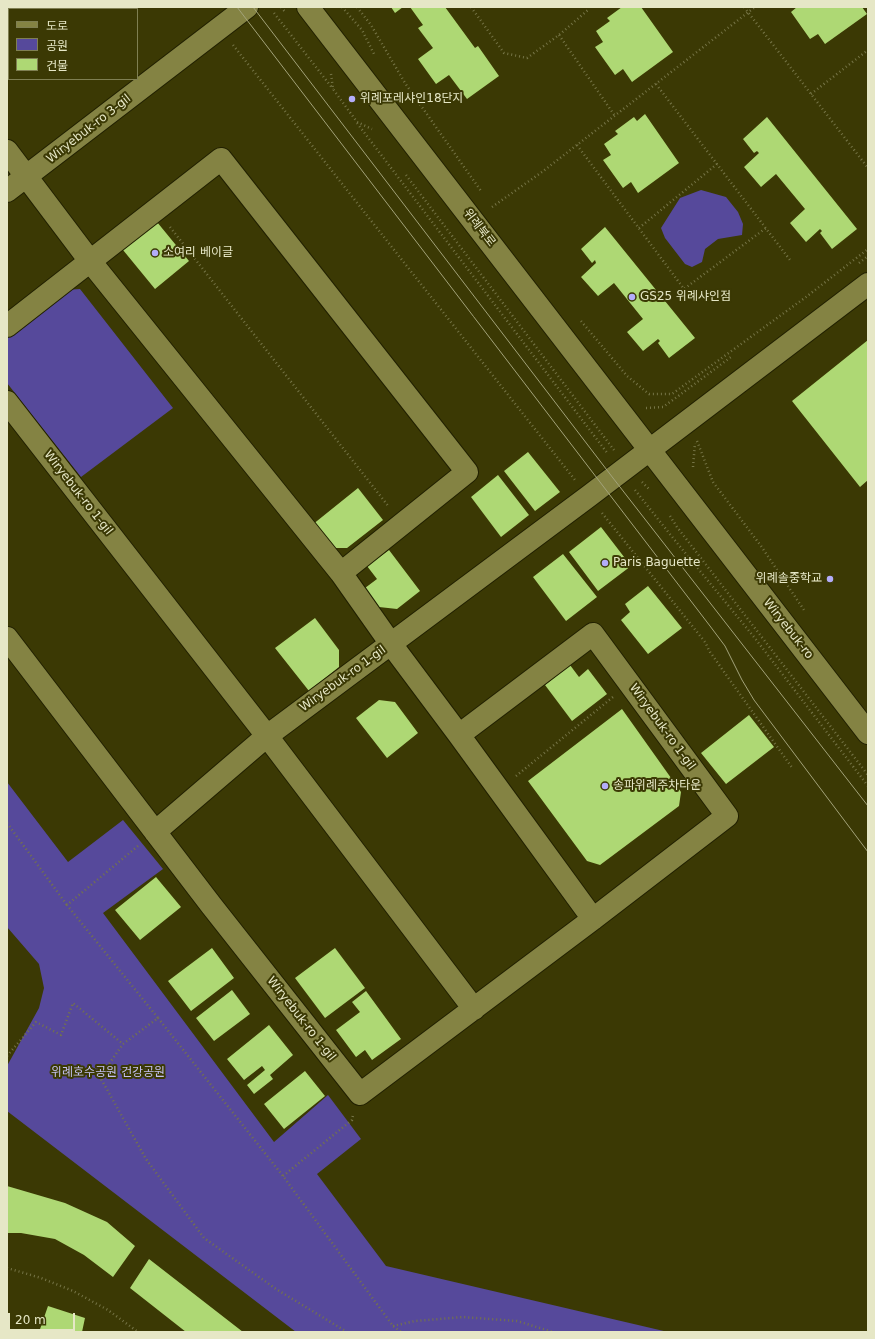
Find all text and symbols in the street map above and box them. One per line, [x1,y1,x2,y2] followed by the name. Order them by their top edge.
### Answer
[8,8,138,80] legend
[46,19,68,33] text: 도로
[46,39,68,53] text: 공원
[46,59,68,73] text: 건물
[44,92,134,166] street label: Wiryebuk-ro 3-gil
[360,92,464,106] place label: 위례포레샤인18단지
[347,94,357,104] marker: 위례포레샤인18단지
[460,206,498,250] street label: 위례북로
[163,246,233,260] place label: 소여리 베이글
[150,248,160,258] marker: 소여리 베이글
[640,290,731,304] place label: GS25 위례샤인점
[627,292,637,302] marker: GS25 위례샤인점
[41,448,115,538] street label: Wiryebuk-ro 1-gil
[613,556,700,570] place label: Paris Baguette
[600,558,610,568] marker: Paris Baguette
[756,572,822,586] place label: 위례솔중학교
[825,574,835,584] marker: 위례솔중학교
[760,596,816,662] street label: Wiryebuk-ro
[297,643,389,715] street label: Wiryebuk-ro 1-gil
[626,681,698,773] street label: Wiryebuk-ro 1-gil
[613,779,701,793] place label: 송파위례주차타운
[600,781,610,791] marker: 송파위례주차타운
[264,974,338,1064] street label: Wiryebuk-ro 1-gil
[51,1066,165,1080] park label: 위례호수공원 건강공원
[10,1305,77,1331] scale bar
[15,1313,46,1327] text: 20 m

